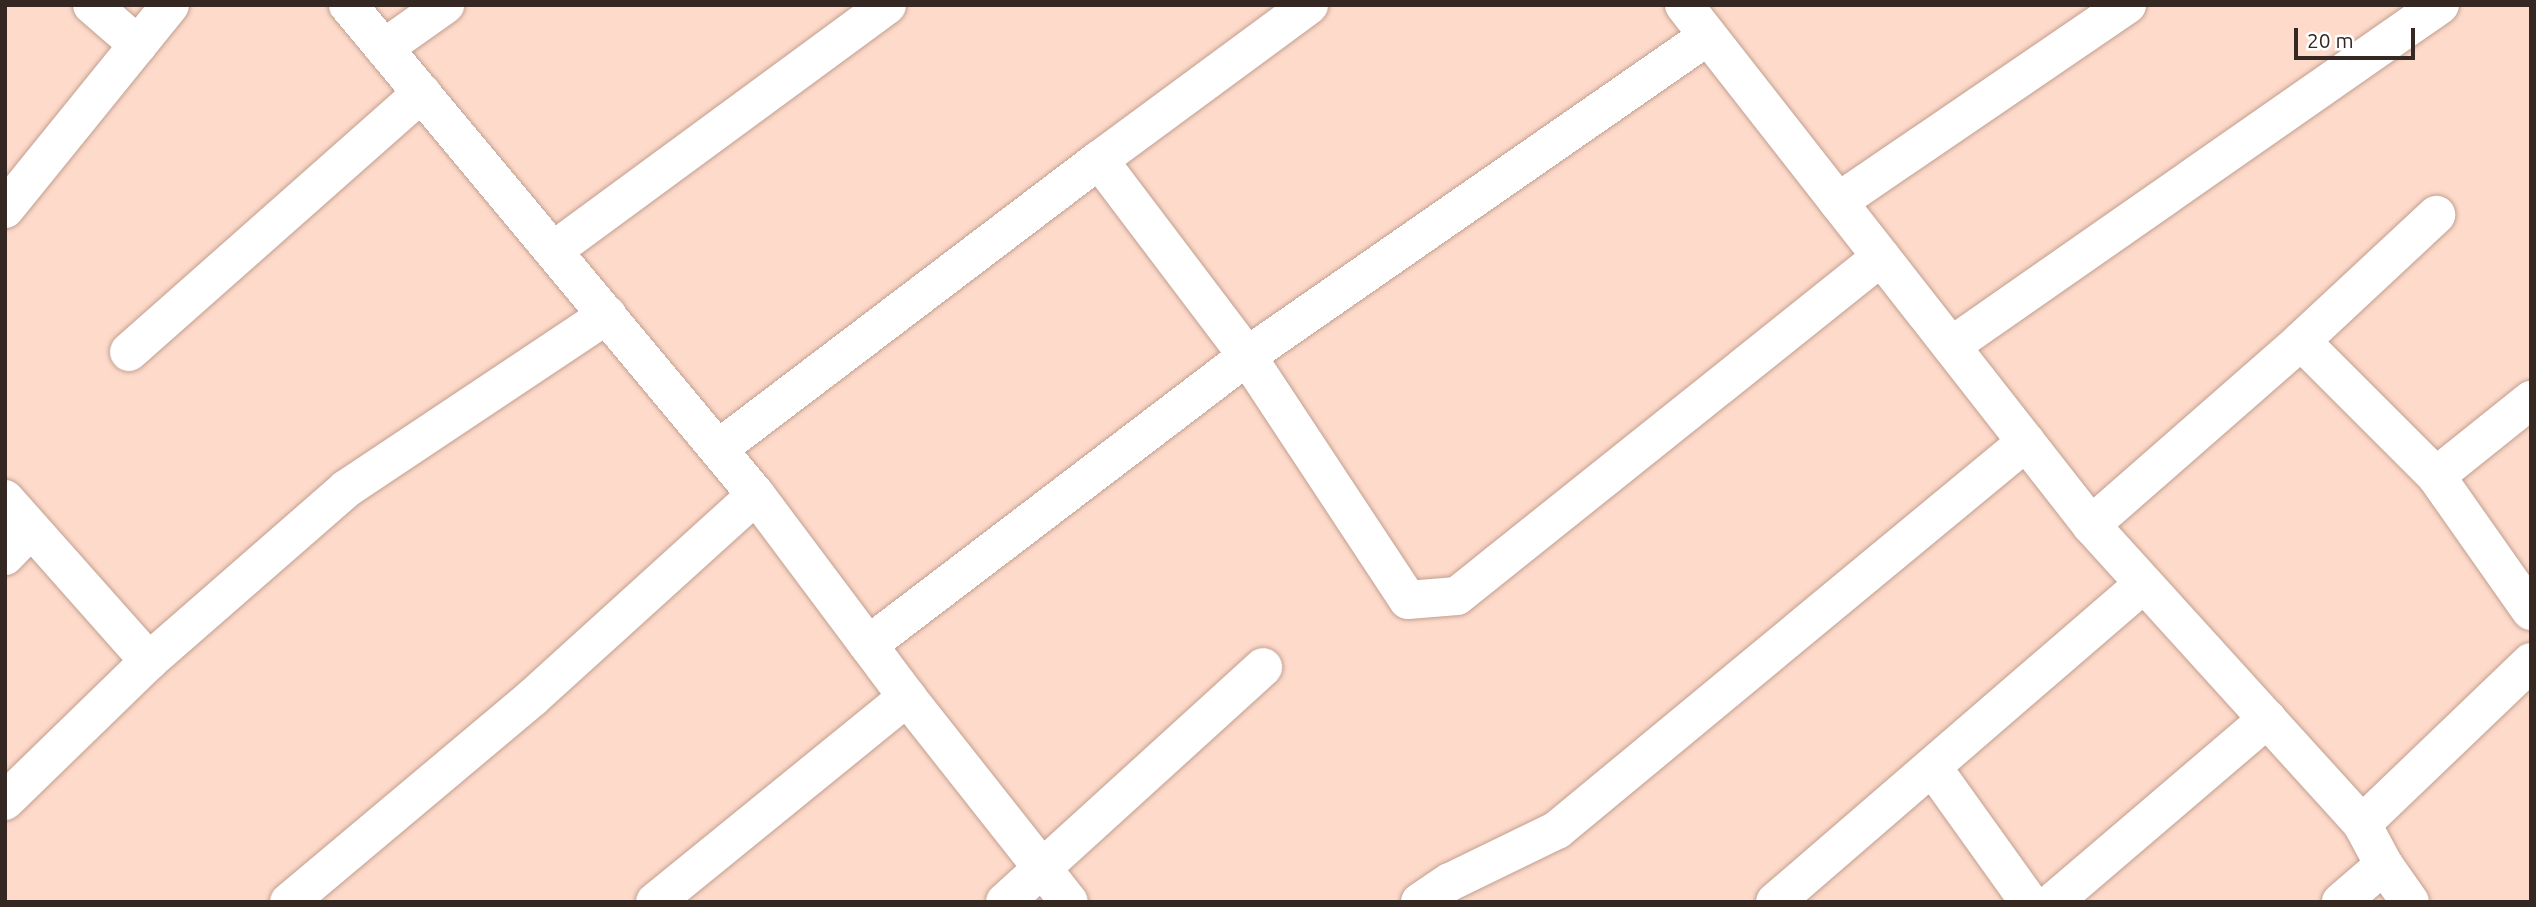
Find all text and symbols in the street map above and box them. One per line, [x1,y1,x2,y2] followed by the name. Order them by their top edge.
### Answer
[2298,14,2419,58] scale bar
[2307,28,2354,52] text: 20 m

